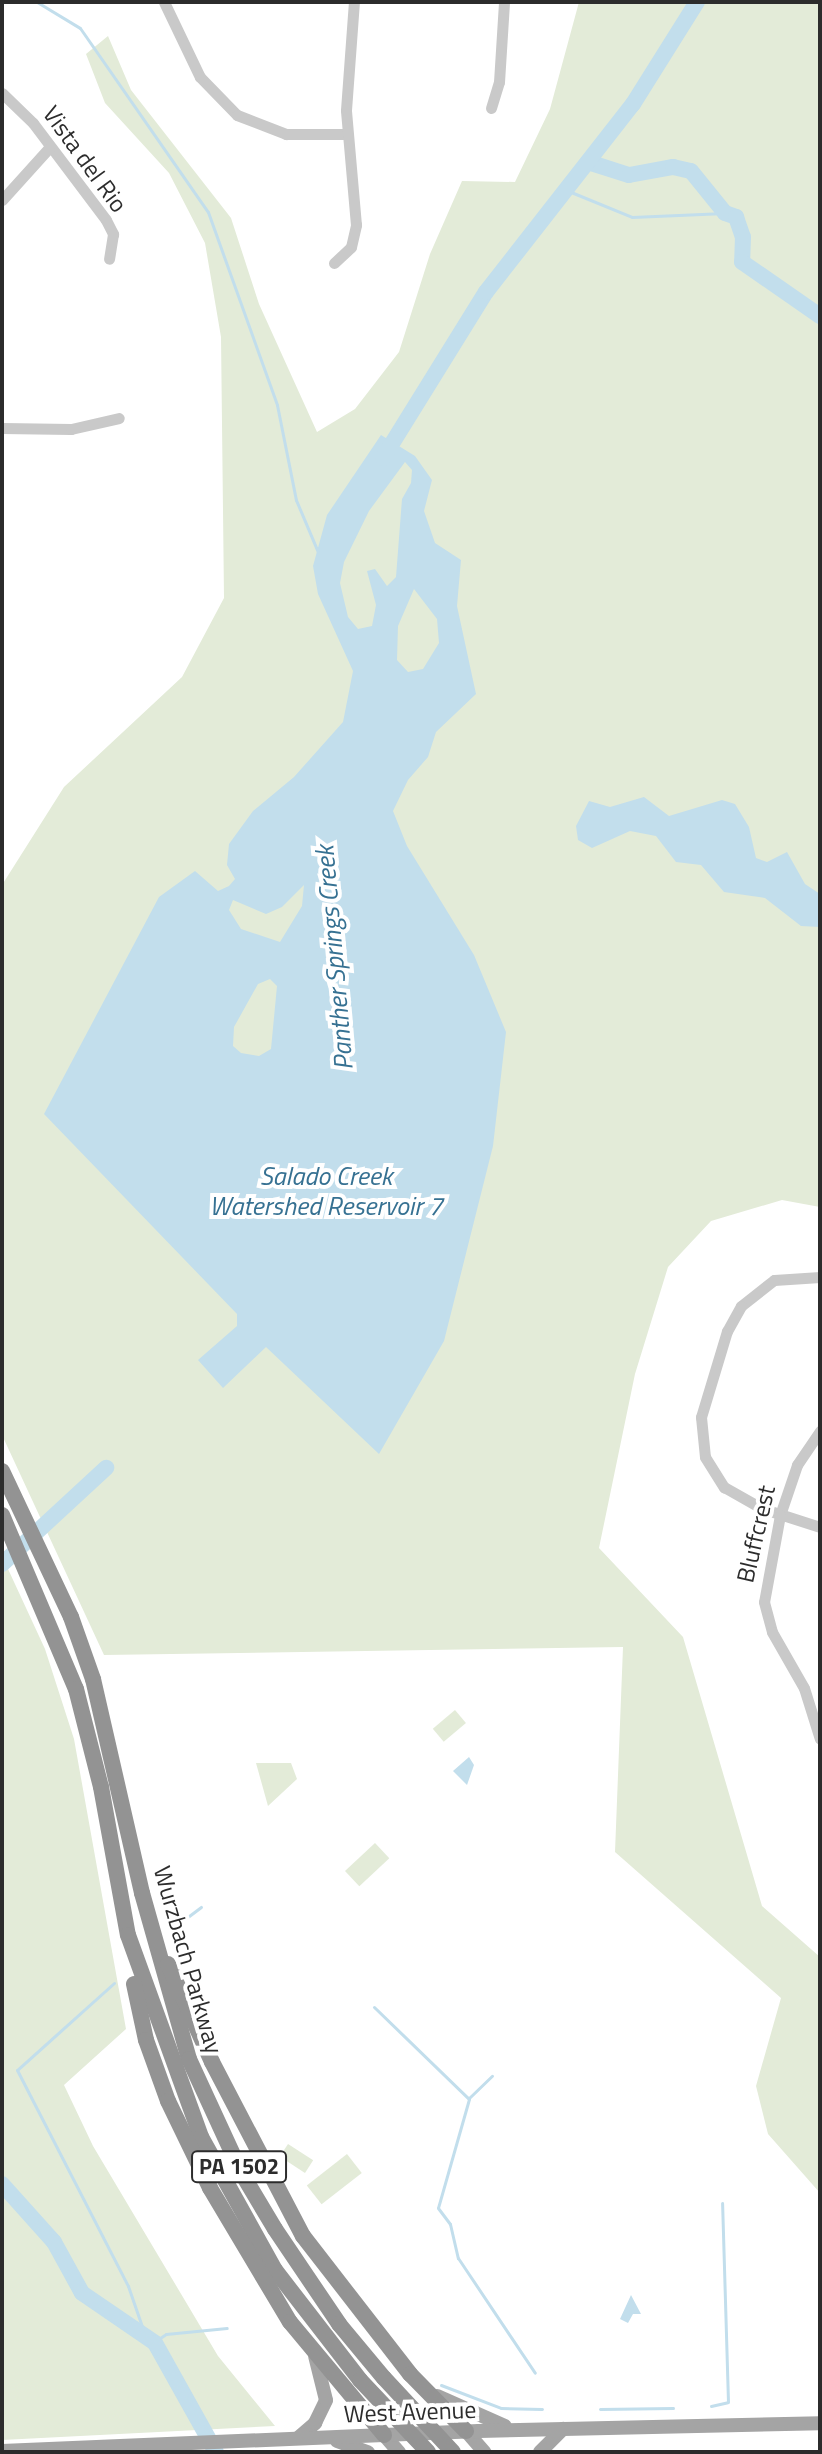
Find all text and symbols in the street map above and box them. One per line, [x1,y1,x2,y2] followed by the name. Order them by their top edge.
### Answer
[37,100,133,218] street label: Vista del Rio
[309,844,359,1072] water label: Panther Springs Creek
[209,1160,443,1222] water label: Salado Creek Watershed Reservoir 7
[731,1483,781,1585] street label: Bluffcrest
[147,1863,229,2057] street label: Wurzbach Parkway
[191,2149,287,2185] road number: PA 1502
[343,2395,477,2429] street label: West Avenue

